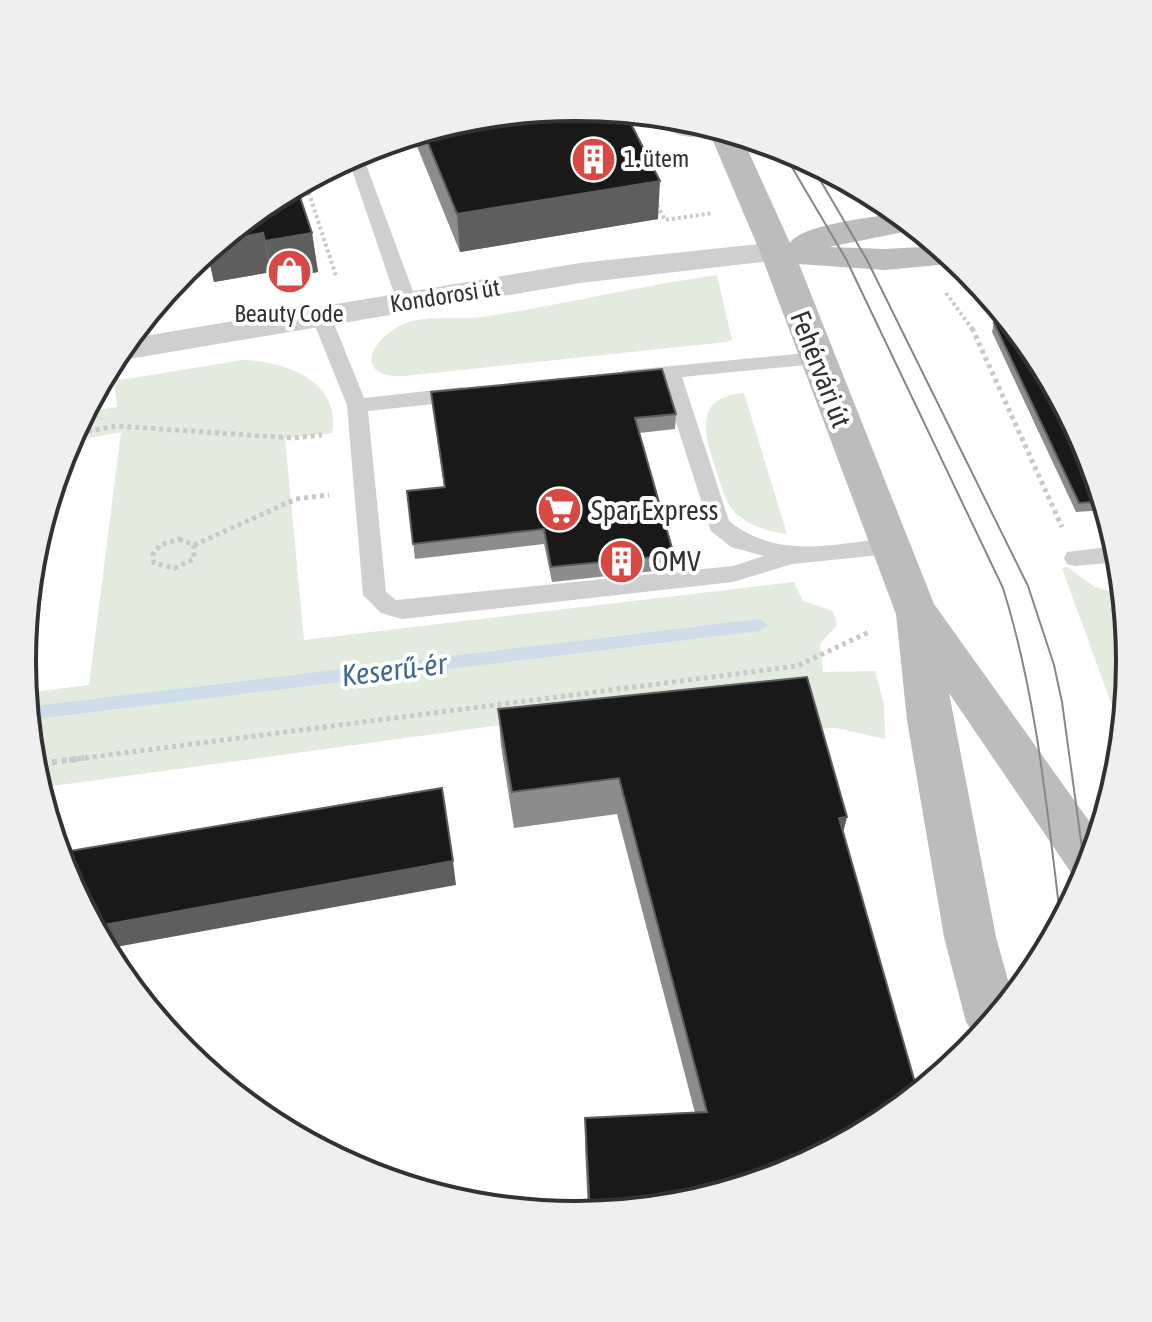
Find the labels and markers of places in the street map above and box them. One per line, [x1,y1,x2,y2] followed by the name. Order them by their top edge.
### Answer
[569,135,617,183] building icon: 1. ütem
[624,145,689,172] place label: 1. ütem
[265,248,313,296] shop icon: Beauty Code
[234,300,344,327] place label: Beauty Code
[536,486,584,534] supermarket icon: Spar Express
[591,494,718,526] place label: Spar Express
[597,537,645,585] building icon: OMV
[652,545,701,577] place label: OMV

